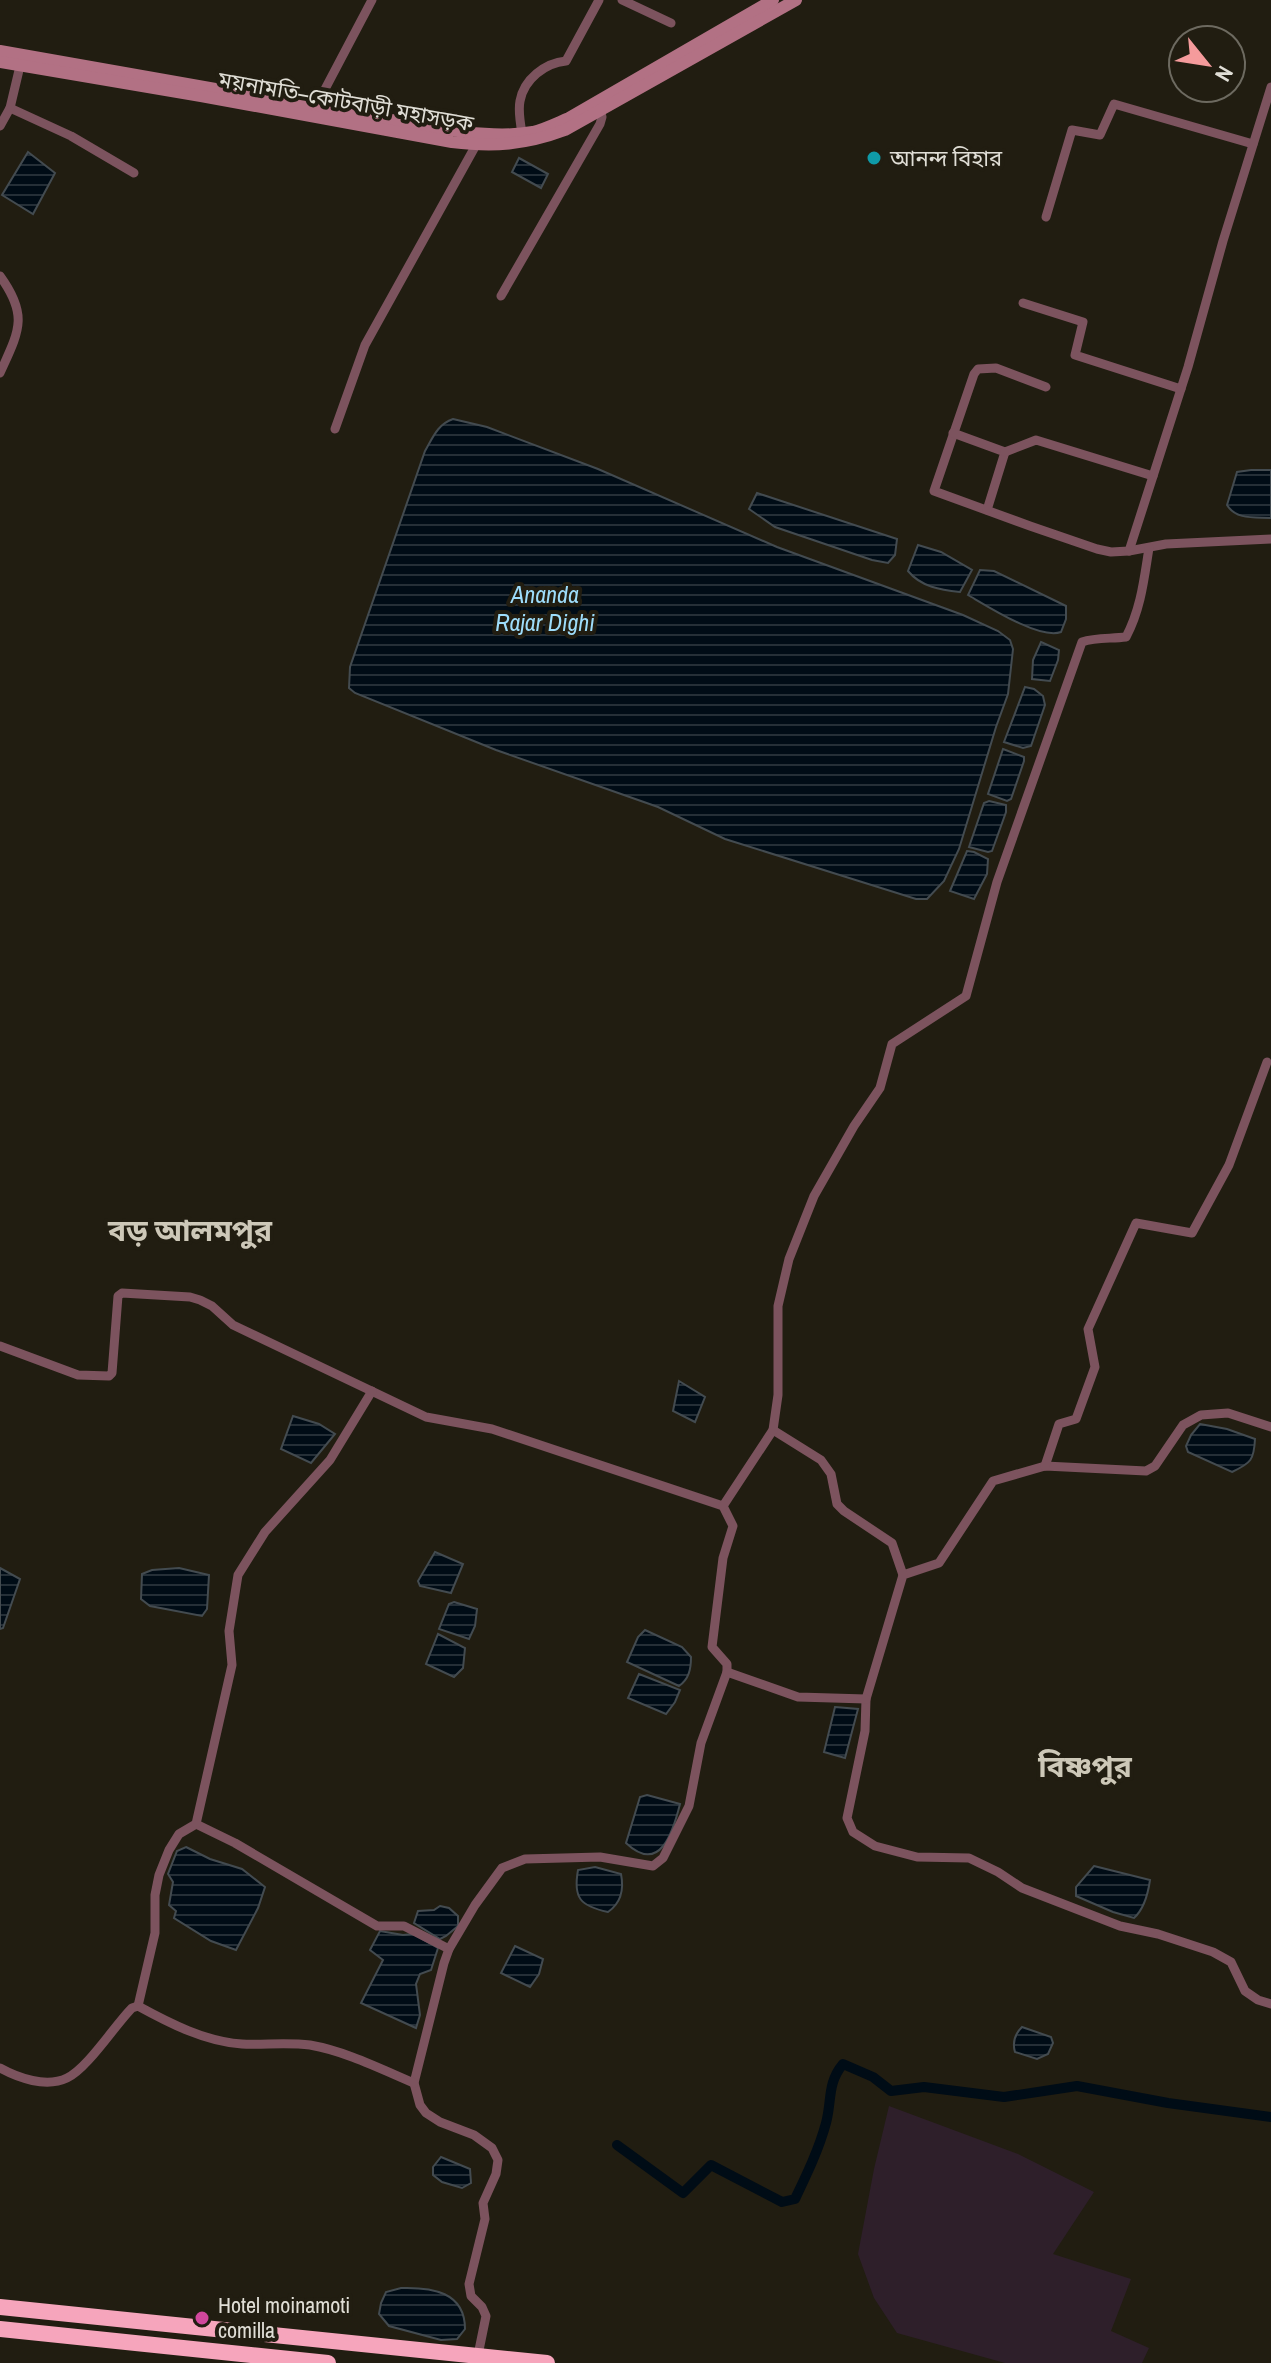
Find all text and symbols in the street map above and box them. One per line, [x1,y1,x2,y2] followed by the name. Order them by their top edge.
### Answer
[1167,24,1247,104] north arrow
[1208,61,1241,87] text: N
[215,64,476,138] street label: ময়নামতি–কোটবাড়ী মহাসড়ক
[889,143,1003,173] place label: আনন্দ বিহার
[865,149,883,167] marker: আনন্দ বিহার
[495,578,595,638] water label: Ananda Rajar Dighi
[107,1210,273,1250] district label: বড় আলমপুর
[1037,1746,1133,1786] district label: বিষ্ণপুর
[218,2290,350,2345] place label: Hotel moinamoti comilla
[193,2309,211,2327] marker: Hotel moinamoti comilla

